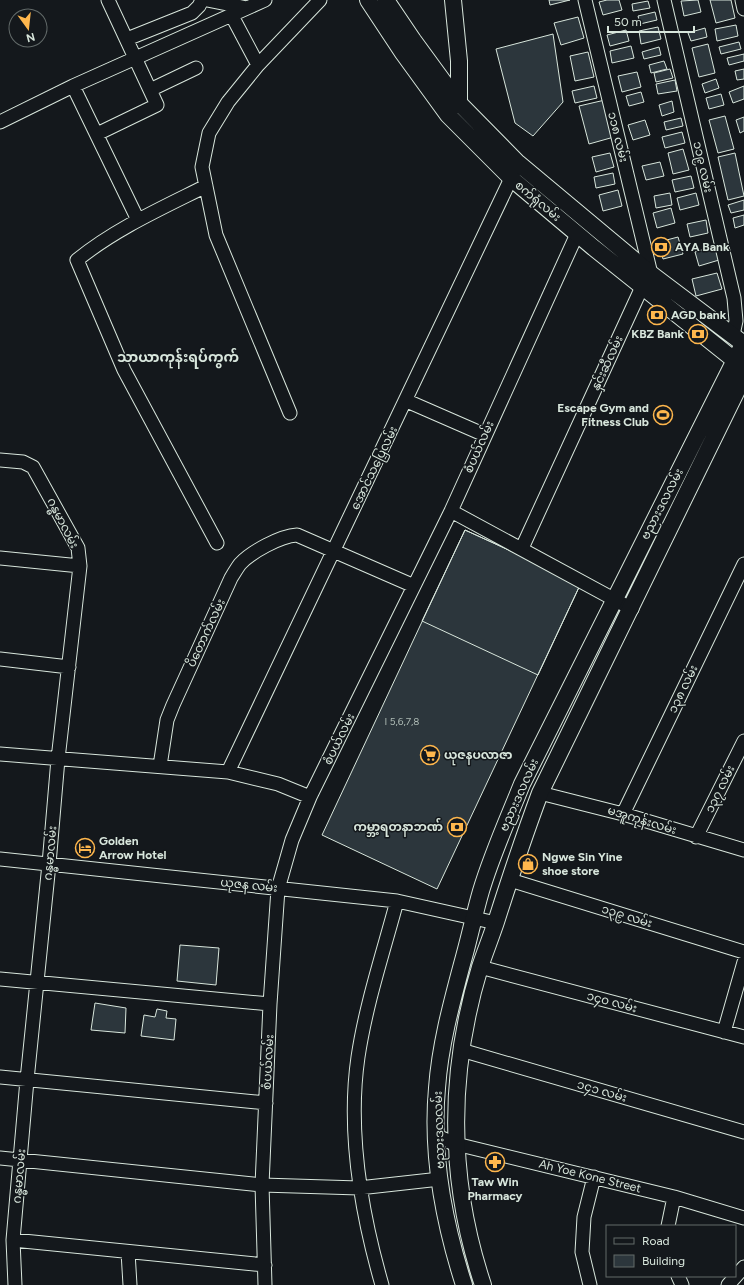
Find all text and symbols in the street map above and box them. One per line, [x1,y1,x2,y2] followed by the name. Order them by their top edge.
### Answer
[8,8,48,48] north arrow
[608,8,694,34] scale bar
[614,15,642,29] text: 50 m
[25,30,36,45] text: N
[605,110,633,164] street label: ၁၁၈ လမ်း
[687,139,718,195] street label: ၁၁၉ လမ်း
[510,176,565,227] street label: စက်ရုံလမ်း
[650,236,672,258] bank icon: AYA Bank
[675,240,730,254] place label: AYA Bank
[646,304,668,326] bank icon: AGD bank
[671,308,727,322] place label: AGD bank
[687,323,709,345] bank icon: KBZ Bank
[631,327,685,341] place label: KBZ Bank
[586,333,628,394] street label: နှင်းဆီလမ်း
[117,347,239,369] district label: သာယာကုန်းရပ်ကွက်
[557,401,649,429] place label: Escape Gym and Fitness Club
[652,404,674,426] sports icon: Escape Gym and Fitness Club
[459,418,497,475] street label: စံပယ်လမ်း
[346,423,403,513] street label: အောင်သပြေလမ်း
[636,465,689,543] street label: ဗညားဒလလမ်း
[41,494,83,552] street label: ဂန္ဓမာလမ်း
[182,596,228,669] street label: ပိတောက်လမ်း
[664,662,703,717] street label: ၁၃၈ လမ်း
[319,710,357,767] street label: စံပယ်လမ်း
[385,715,419,728] house number: I 5,6,7,8
[419,744,441,766] supermarket icon: ယုဇနပလာဇာ
[444,748,512,766] place label: ယုဇနပလာဇာ
[495,756,544,835] street label: ဗညားဒလလမ်း
[701,762,740,816] street label: ၁၃၇ လမ်း
[605,801,679,840] street label: မအူကုန်းလမ်း
[446,816,468,838] bank icon: ကမ္ဘာ့ရတနာဘဏ်
[354,817,443,837] place label: ကမ္ဘာ့ရတနာဘဏ်
[39,825,63,881] street label: ဂန္ဓမာလမ်း
[99,834,167,862] place label: Golden Arrow Hotel
[74,837,96,859] hotel icon: Golden Arrow Hotel
[542,850,623,878] place label: Ngwe Sin Yine shoe store
[517,853,539,875] shop icon: Ngwe Sin Yine shoe store
[219,873,278,898] street label: ယုဇန လမ်း
[599,900,655,933] street label: ၁၃၉ လမ်း
[585,987,639,1018] street label: ၁၄၀ လမ်း
[258,1034,276,1090] street label: စံပယ်လမ်း
[575,1075,629,1108] street label: ၁၄၁ လမ်း
[429,1091,450,1169] street label: ဗညားဒလလမ်း
[8,1148,32,1204] street label: ဂန္ဓမာလမ်း
[484,1151,506,1173] pharmacy icon: Taw Win Pharmacy
[537,1157,643,1196] street label: Ah Yoe Kone Street
[467,1175,523,1203] place label: Taw Win Pharmacy
[606,1225,736,1277] legend
[642,1234,670,1248] text: Road
[642,1254,685,1268] text: Building

